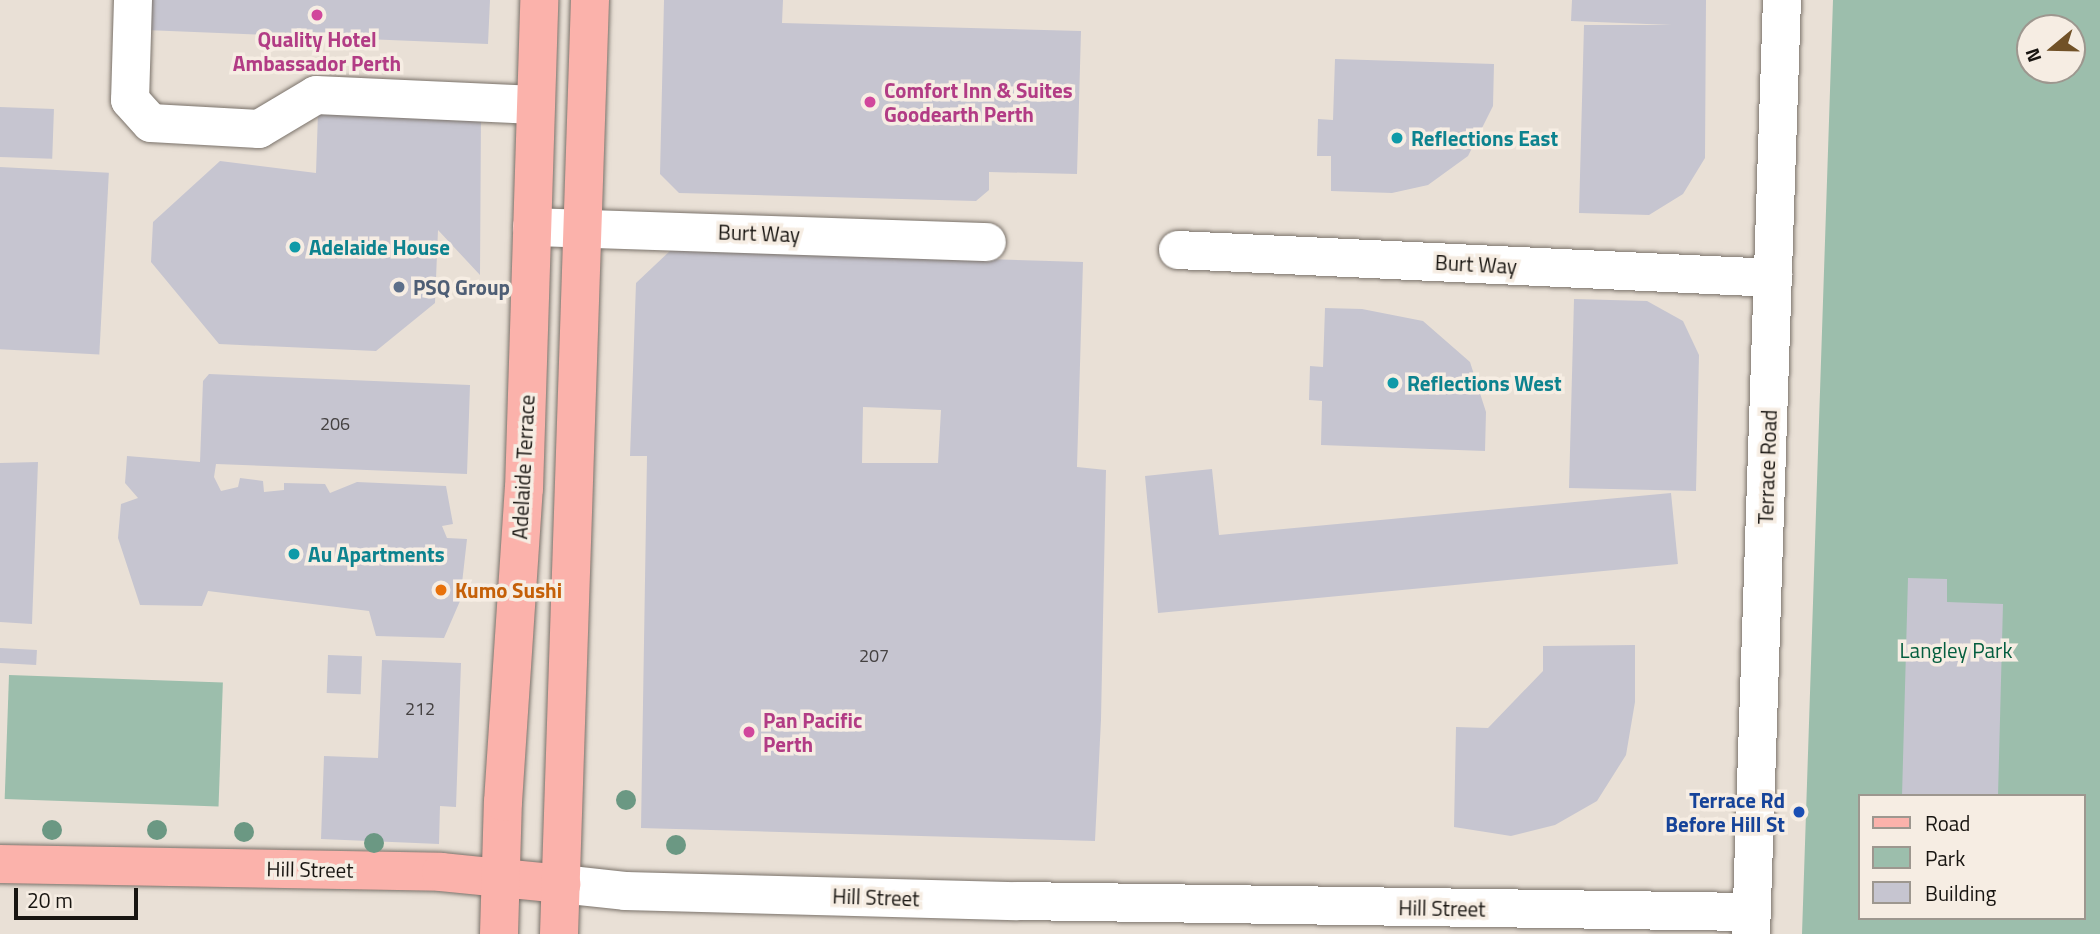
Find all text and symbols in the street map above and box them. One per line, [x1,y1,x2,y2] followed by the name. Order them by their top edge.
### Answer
[309,7,325,23] marker: Quality Hotel Ambassador Perth
[2016,14,2086,84] north arrow
[233,26,401,76] place label: Quality Hotel Ambassador Perth
[2017,44,2048,66] text: N
[884,77,1073,127] place label: Comfort Inn & Suites Goodearth Perth
[862,94,878,110] marker: Comfort Inn & Suites Goodearth Perth
[1411,125,1558,151] place label: Reflections East
[1389,130,1405,146] marker: Reflections East
[717,219,801,247] street label: Burt Way
[309,234,450,260] place label: Adelaide House
[287,239,303,255] marker: Adelaide House
[1434,249,1518,279] street label: Burt Way
[413,274,510,300] place label: PSQ Group
[391,279,407,295] marker: PSQ Group
[1407,370,1562,396] place label: Reflections West
[1385,375,1401,391] marker: Reflections West
[507,394,539,540] street label: Adelaide Terrace
[1752,409,1782,525] street label: Terrace Road
[320,413,350,435] house number: 206
[308,541,445,567] place label: Au Apartments
[286,546,302,562] marker: Au Apartments
[455,577,562,603] place label: Kumo Sushi
[433,582,449,598] marker: Kumo Sushi
[1900,637,2012,663] park label: Langley Park
[859,645,889,667] house number: 207
[405,698,435,720] house number: 212
[763,707,862,757] place label: Pan Pacific Perth
[741,724,757,740] marker: Pan Pacific Perth
[1665,787,1785,837] place label: Terrace Rd Before Hill St
[1858,794,2086,920] legend
[1791,804,1807,820] marker: Terrace Rd Before Hill St
[1925,807,1970,839] text: Road
[1925,842,1965,874] text: Park
[266,856,354,882] street label: Hill Street
[18,874,142,918] scale bar
[1925,877,1996,909] text: Building
[832,883,920,911] street label: Hill Street
[27,884,73,916] text: 20 m
[1398,895,1486,921] street label: Hill Street

